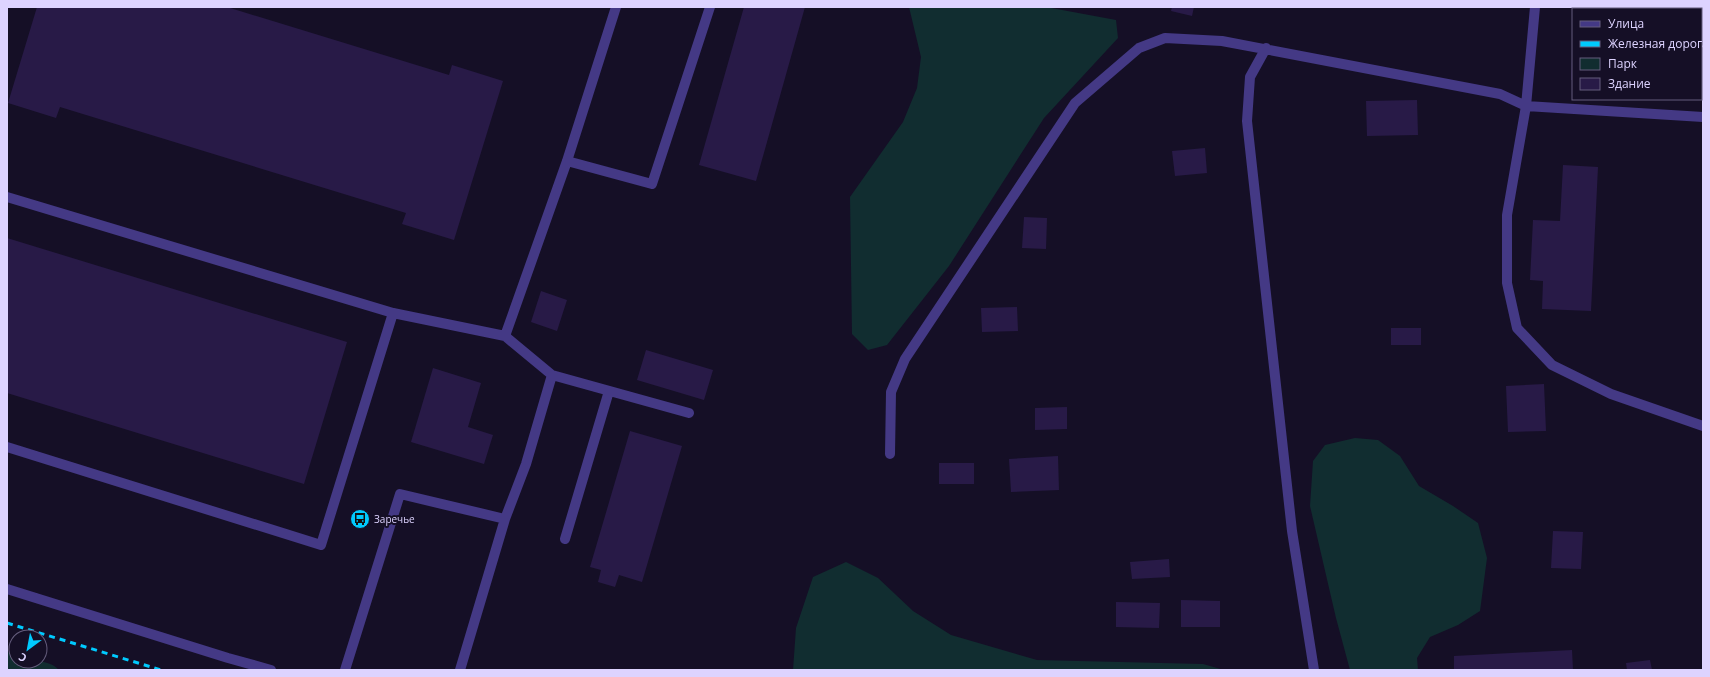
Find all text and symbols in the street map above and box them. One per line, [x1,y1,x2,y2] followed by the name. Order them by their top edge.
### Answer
[1572,8,1702,100] legend
[1608,15,1644,32] text: Улица
[1608,35,1709,52] text: Железная дорога
[1608,55,1638,72] text: Парк
[1608,75,1651,92] text: Здание
[349,508,371,530] bus stop icon: Заречье
[374,512,415,526] place label: Заречье
[8,629,48,669] north arrow
[15,650,29,666] text: С

